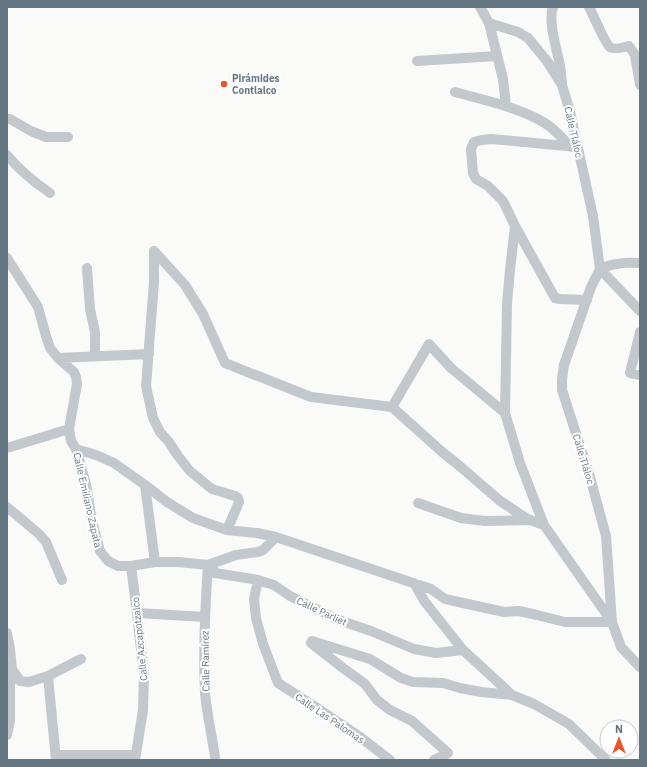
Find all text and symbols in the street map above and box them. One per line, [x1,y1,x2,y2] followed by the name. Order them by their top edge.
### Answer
[232,72,280,97] place label: Pirámides Contlalco
[219,79,229,89] marker: Pirámides Contlalco
[561,105,586,159] street label: Calle Tláloc
[570,432,597,486] street label: Calle Tláloc
[70,451,105,550] street label: Calle Emiliano Zapata
[295,594,349,629] street label: Calle Parliet
[129,596,150,682] street label: Calle Azcapotzalco
[198,630,213,692] street label: Calle Ramírez
[293,690,367,747] street label: Calle Las Palomas
[599,719,639,759] north arrow
[615,722,623,736] text: N

